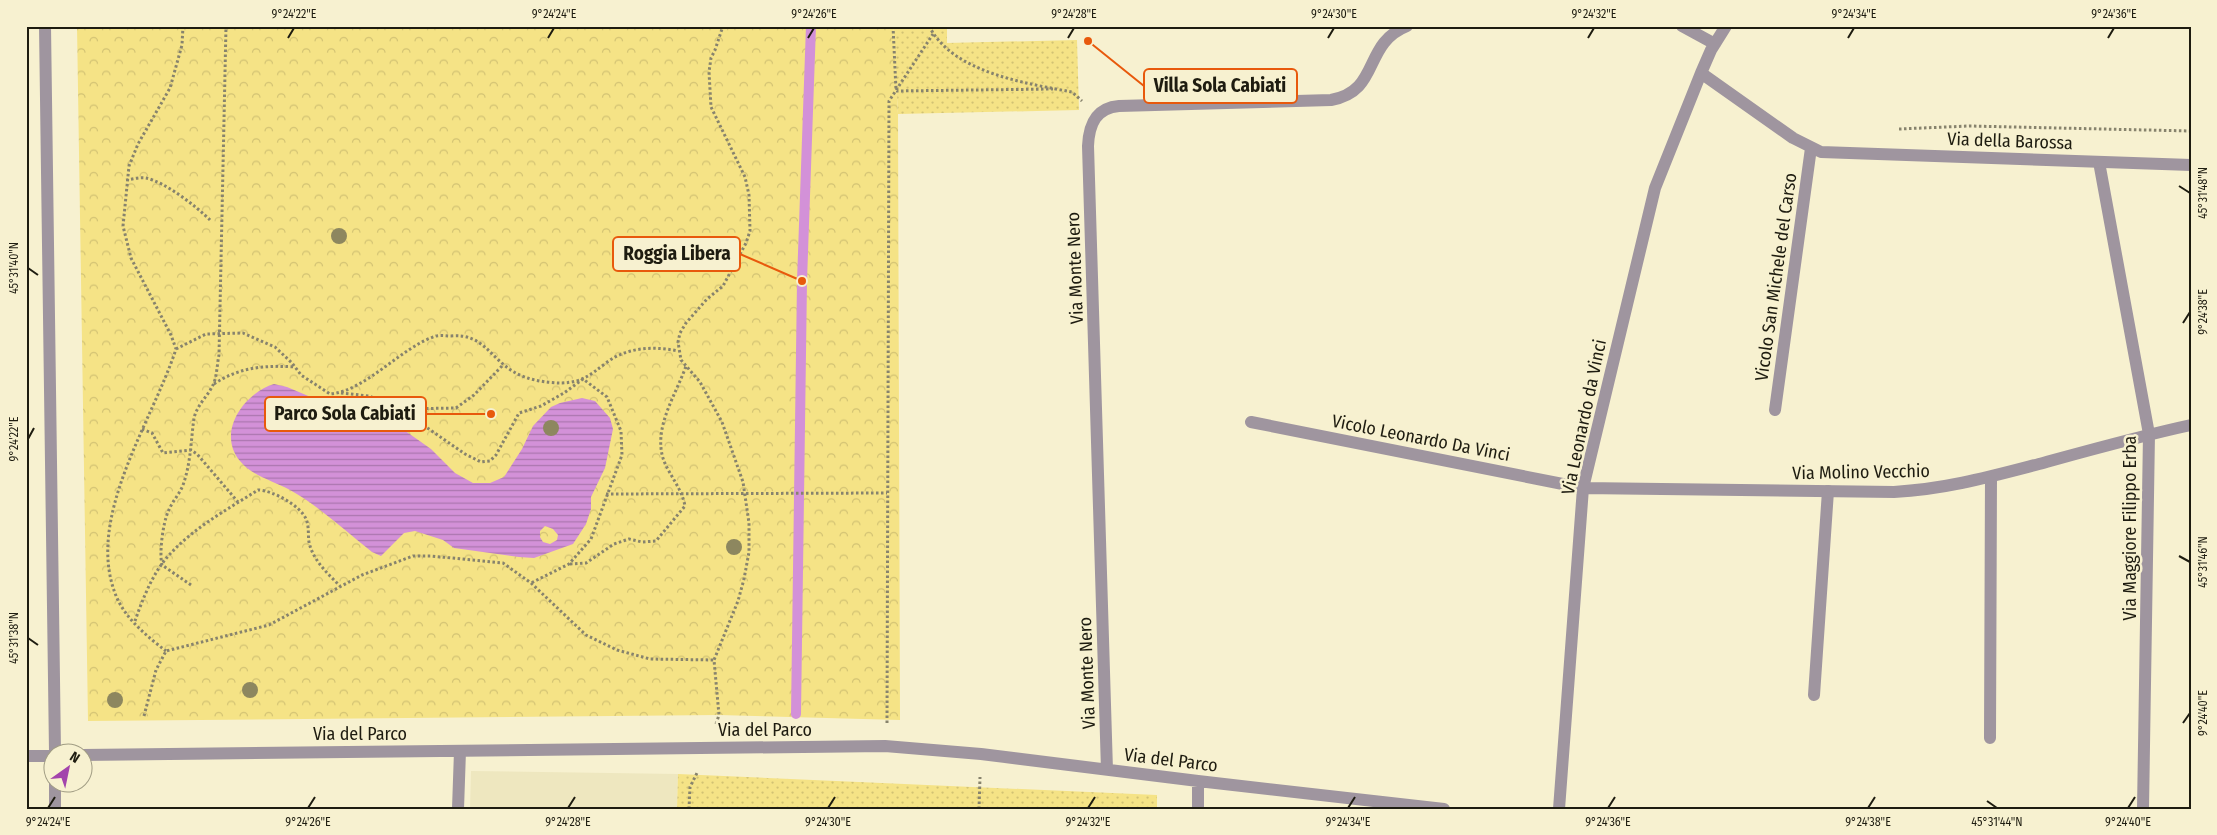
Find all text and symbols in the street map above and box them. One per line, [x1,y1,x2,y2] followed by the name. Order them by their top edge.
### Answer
[272,7,317,21] text: 9°24'22"E
[532,7,577,21] text: 9°24'24"E
[791,7,837,21] text: 9°24'26"E
[1051,7,1097,21] text: 9°24'28"E
[1311,7,1357,21] text: 9°24'30"E
[1572,7,1617,21] text: 9°24'32"E
[1832,7,1877,21] text: 9°24'34"E
[2091,7,2137,21] text: 9°24'36"E
[1144,69,1297,103] callout: Villa Sola Cabiati
[1153,74,1286,97] text: Villa Sola Cabiati
[1947,128,2073,154] street label: Via della Barossa
[2196,167,2210,219] text: 45°31'48"N
[1750,171,1802,383] street label: Vicolo San Michele del Carso
[1062,211,1088,325] street label: Via Monte Nero
[613,237,740,271] callout: Roggia Libera
[7,242,21,294] text: 45°31'40"N
[623,242,731,265] text: Roggia Libera
[2196,289,2210,335] text: 9°24'38"E
[1557,337,1611,497] street label: Via Leonardo da Vinci
[265,397,426,431] callout: Parco Sola Cabiati
[274,402,416,425] text: Parco Sola Cabiati
[1330,410,1512,466] street label: Vicolo Leonardo Da Vinci
[7,416,21,461] text: 9°24'22"E
[2119,435,2141,620] street label: Via Maggiore Filippo Erba
[1792,460,1930,484] street label: Via Molino Vecchio
[2196,536,2210,588] text: 45°31'46"N
[7,612,21,664] text: 45°31'38"N
[1074,616,1100,730] street label: Via Monte Nero
[2196,690,2210,736] text: 9°24'40"E
[718,719,812,741] street label: Via del Parco
[313,723,407,745] street label: Via del Parco
[42,742,92,792] north arrow
[1123,743,1219,777] street label: Via del Parco
[67,748,83,767] text: N
[26,815,71,829] text: 9°24'24"E
[285,815,331,829] text: 9°24'26"E
[545,815,591,829] text: 9°24'28"E
[805,815,851,829] text: 9°24'30"E
[1066,815,1111,829] text: 9°24'32"E
[1326,815,1371,829] text: 9°24'34"E
[1585,815,1631,829] text: 9°24'36"E
[1845,815,1891,829] text: 9°24'38"E
[1971,815,2023,829] text: 45°31'44"N
[2105,815,2151,829] text: 9°24'40"E

